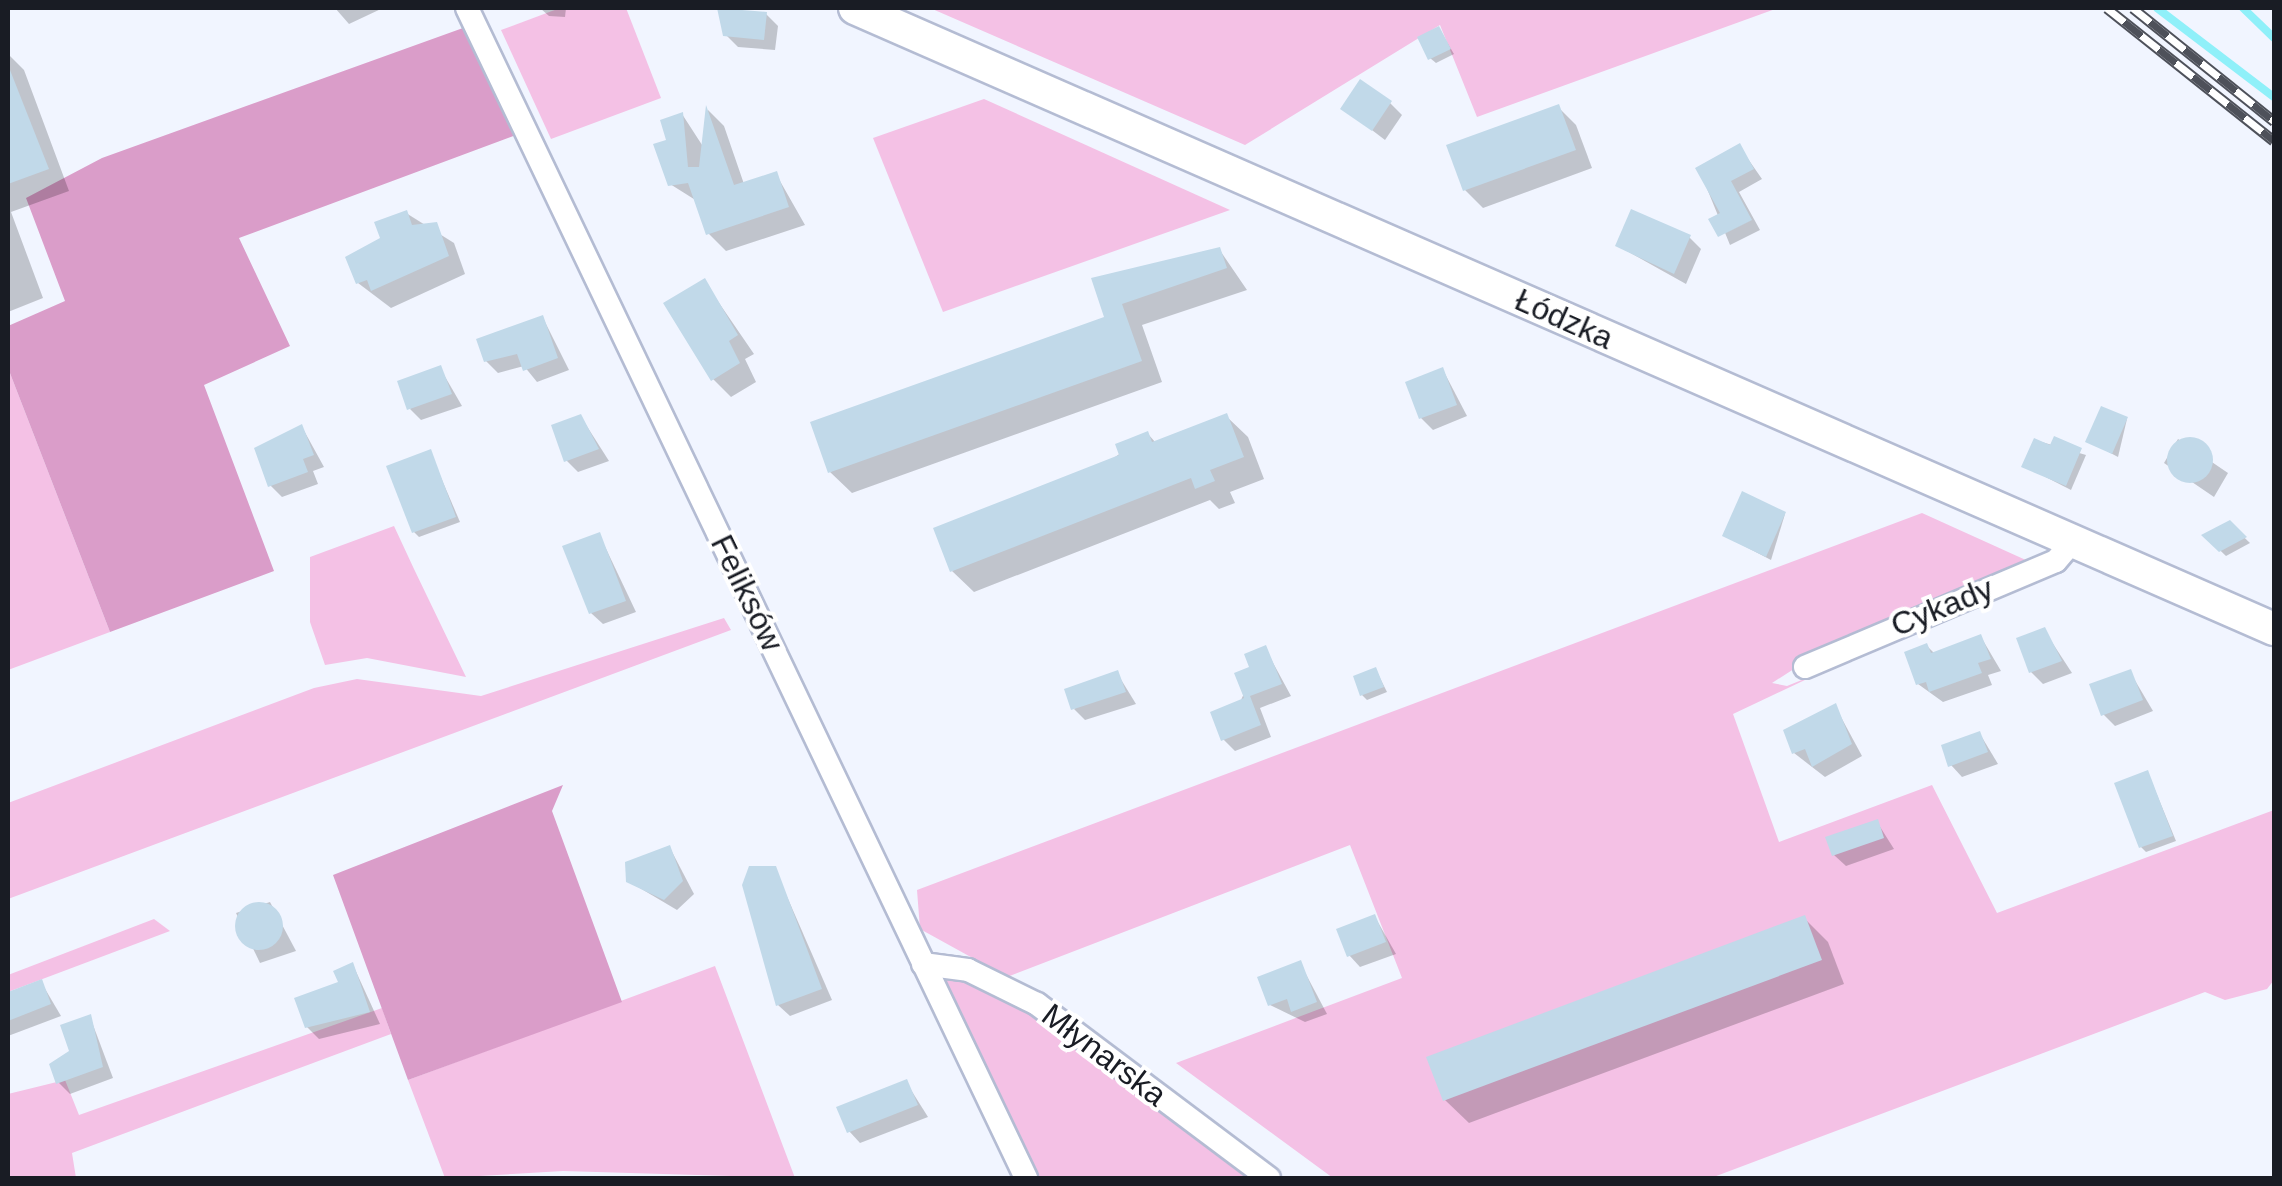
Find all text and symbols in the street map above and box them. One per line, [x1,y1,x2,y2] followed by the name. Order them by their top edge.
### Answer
[1509,280,1619,358] street label: Łódzka
[702,529,792,657] street label: Feliksów
[1885,569,1999,645] street label: Cykady
[1034,996,1174,1114] street label: Młynarska

